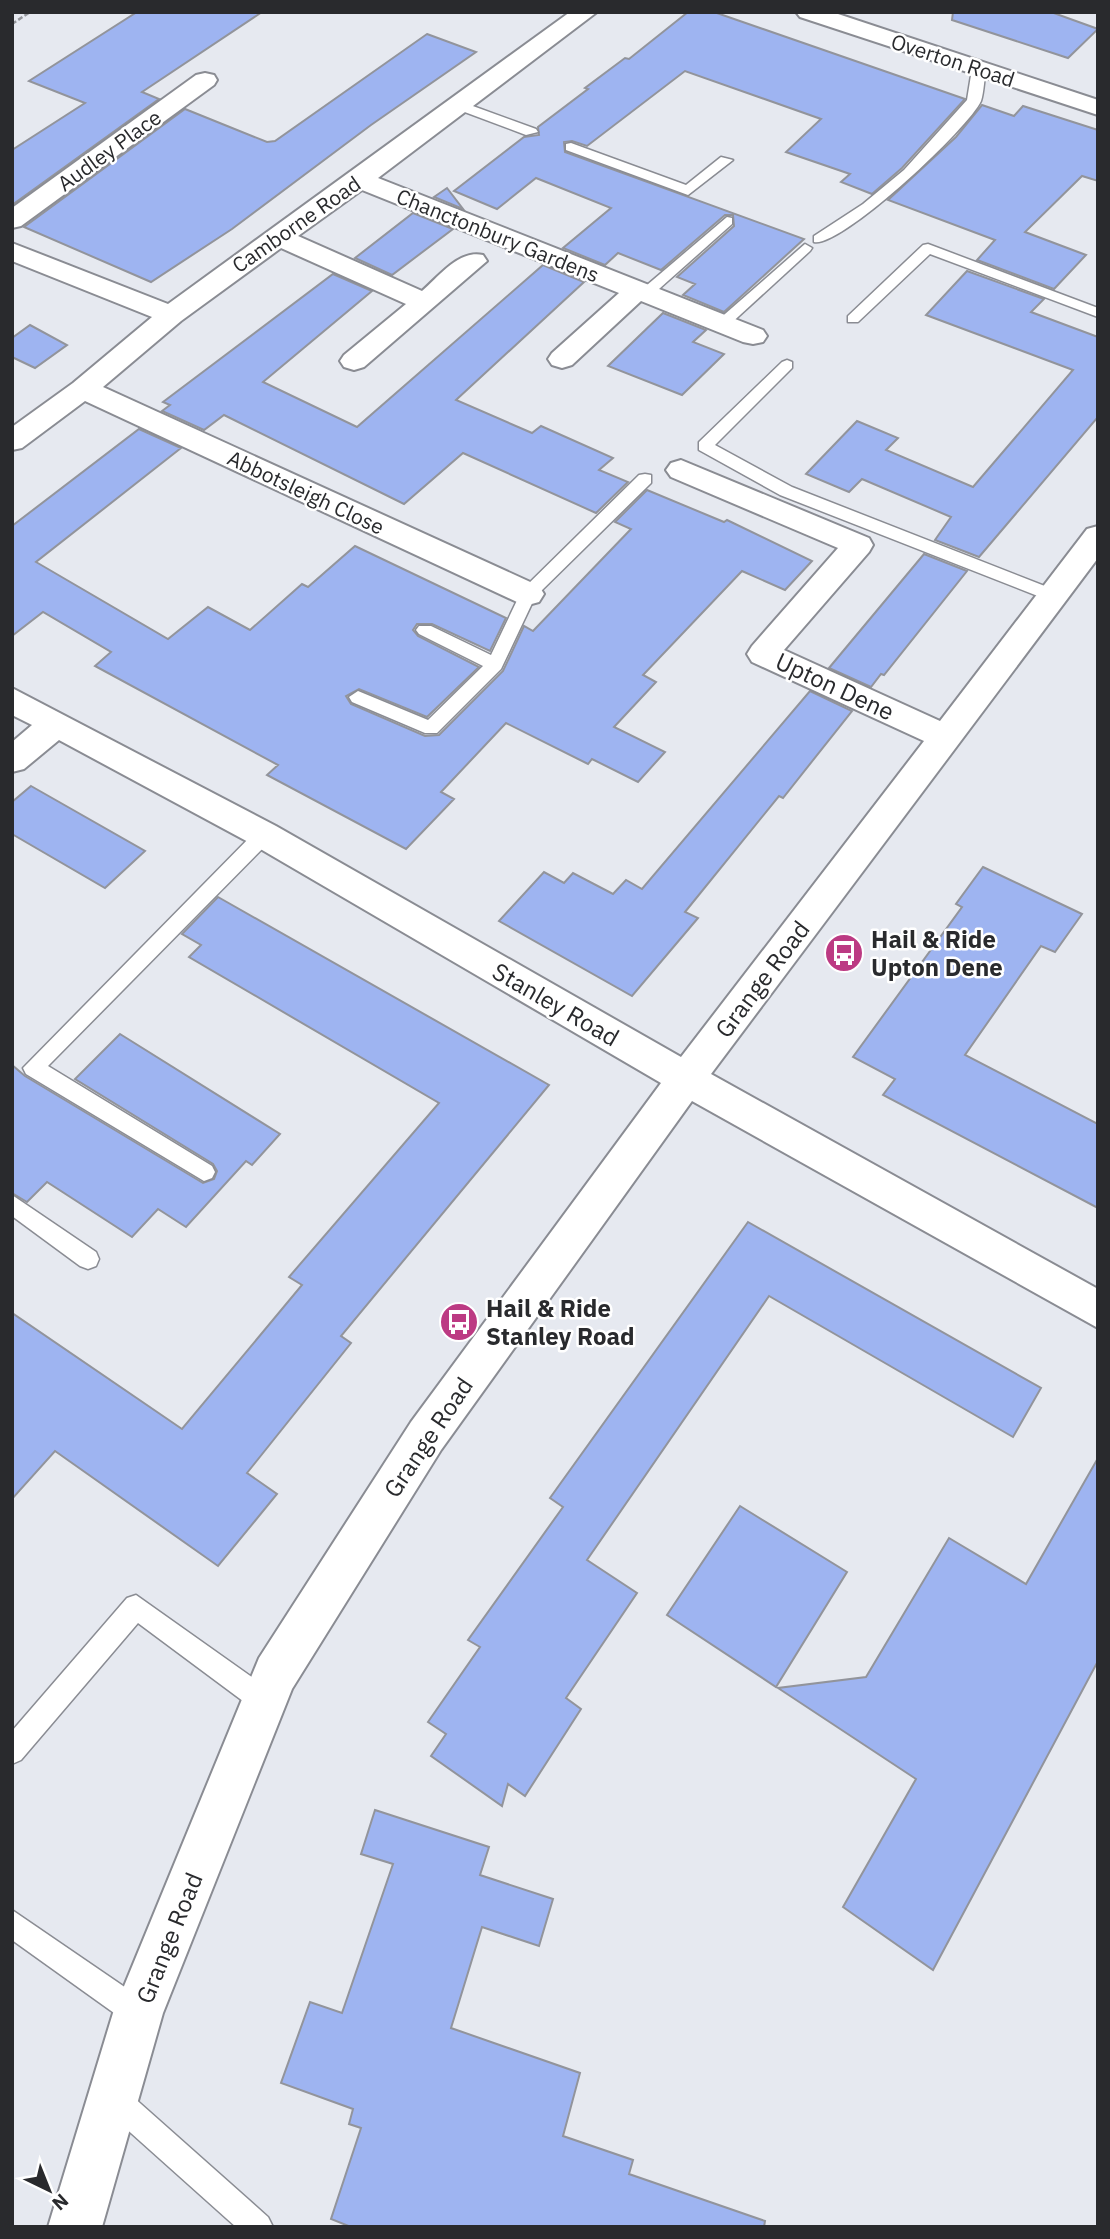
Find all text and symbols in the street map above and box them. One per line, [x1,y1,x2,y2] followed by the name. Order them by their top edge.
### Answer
[888,27,1018,93] street label: Overton Road
[52,103,166,197] street label: Audley Place
[226,169,366,279] street label: Camborne Road
[392,181,604,289] street label: Chanctonbury Gardens
[223,443,389,541] street label: Abbotsleigh Close
[771,645,899,727] street label: Upton Dene
[708,914,816,1044] street label: Grange Road
[871,923,1003,983] place label: Hail & Ride Upton Dene
[823,932,865,974] bus stop icon: Hail & Ride Upton Dene
[487,955,625,1053] street label: Stanley Road
[486,1292,635,1352] place label: Hail & Ride Stanley Road
[438,1301,480,1343] bus stop icon: Hail & Ride Stanley Road
[376,1371,480,1503] street label: Grange Road
[128,1868,210,2008] street label: Grange Road
[14,2155,84,2225] north arrow
[47,2189,74,2216] text: N

